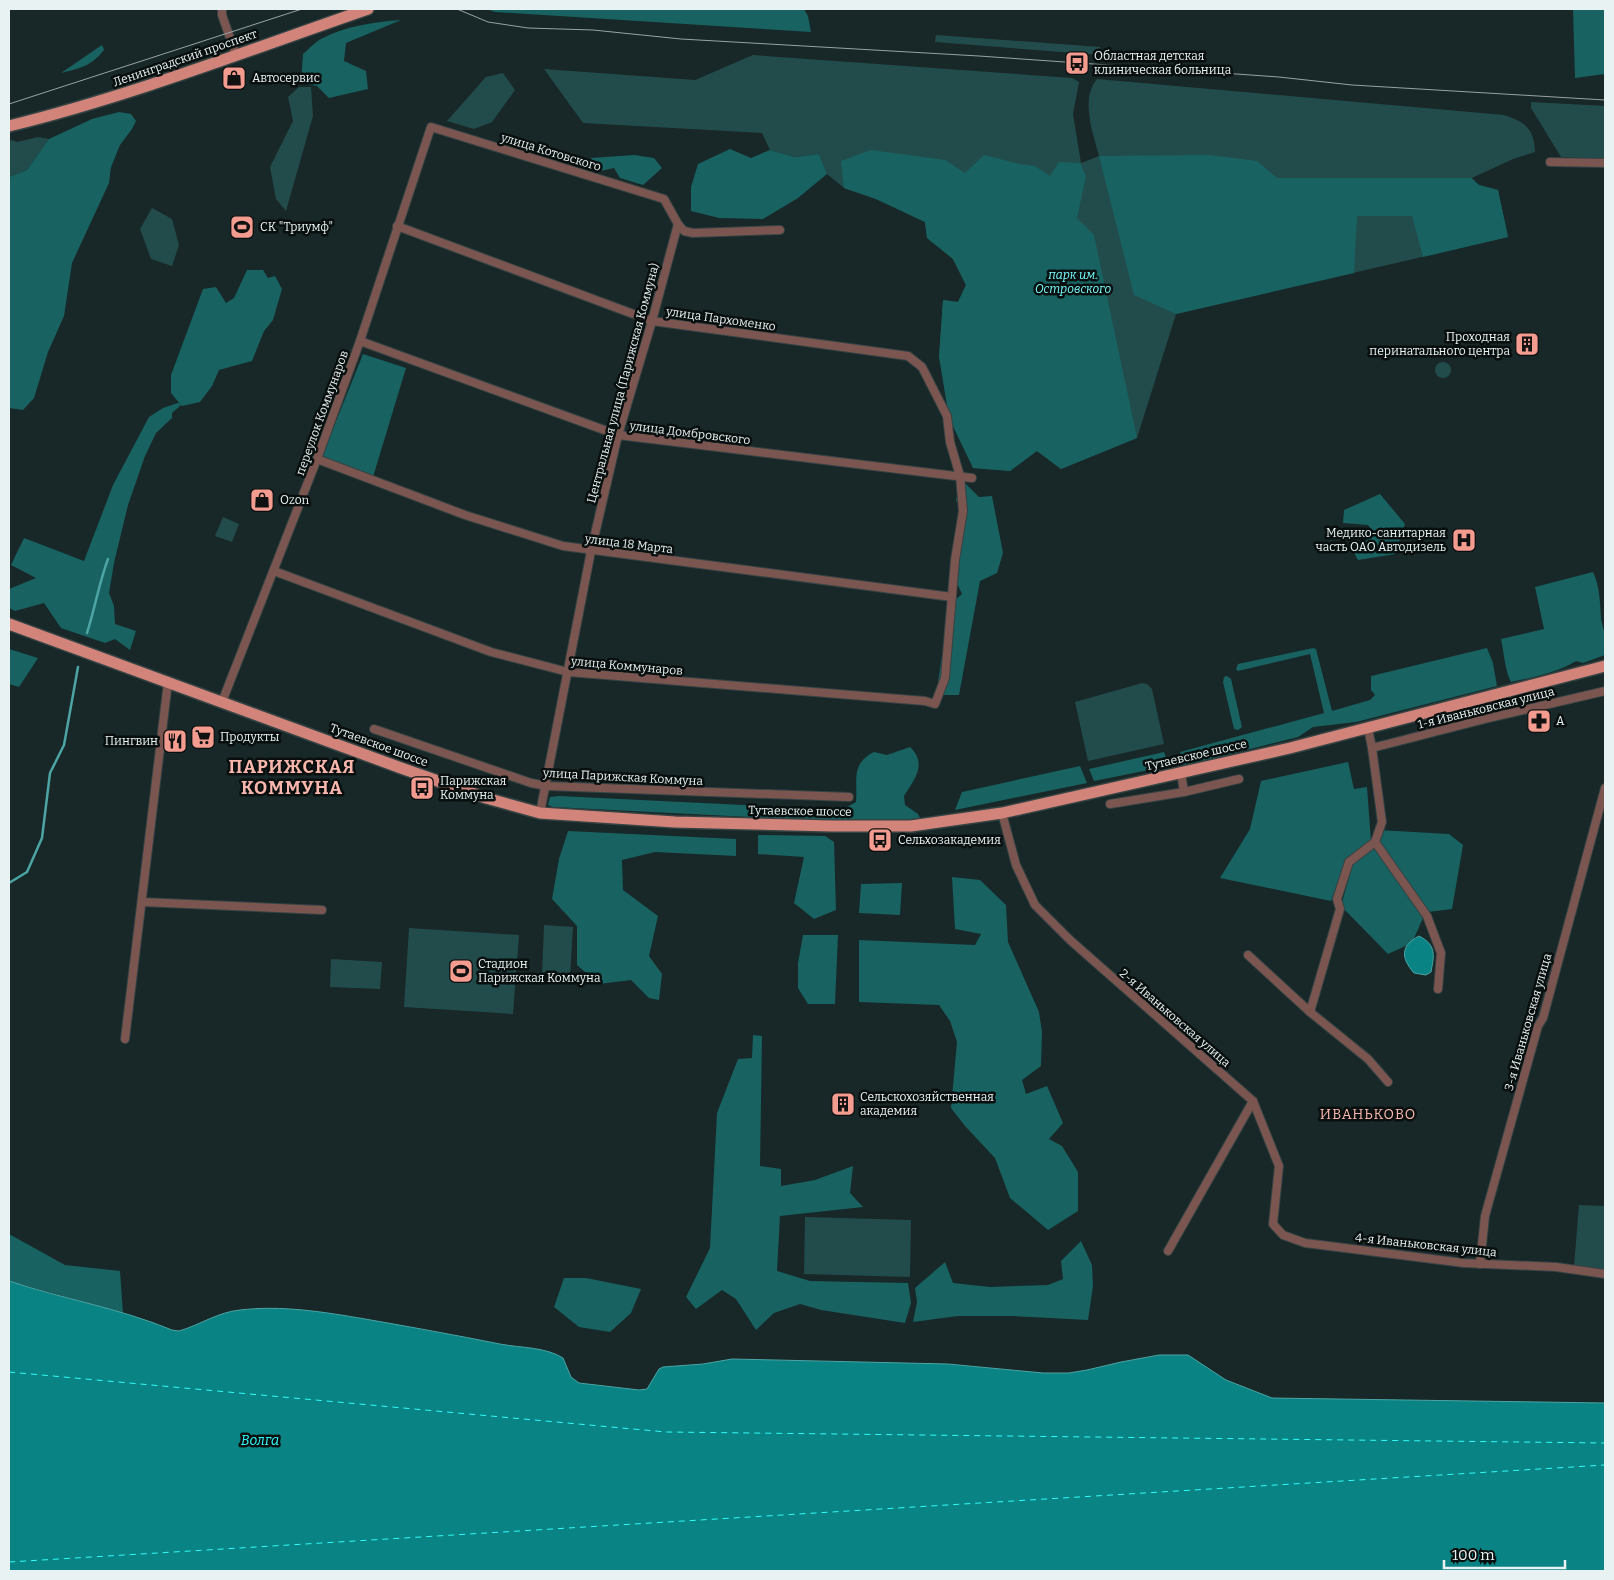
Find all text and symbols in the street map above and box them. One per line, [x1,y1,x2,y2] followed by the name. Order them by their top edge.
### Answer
[111,27,259,89] street label: Ленинградский проспект
[1094,49,1232,77] place label: Областная детская клиническая больница
[1064,50,1090,76] bus stop icon: Областная детская клиническая больница
[221,65,247,91] shop icon: Автосервис
[252,71,320,85] place label: Автосервис
[498,130,603,174] street label: улица Котовского
[229,214,255,240] sports icon: СК "Триумф"
[260,220,333,234] place label: СК "Триумф"
[583,261,662,505] street label: Центральная улица (Парижская Коммуна)
[1035,268,1111,296] park label: парк им. Островского
[664,304,777,334] street label: улица Пархоменко
[1369,330,1510,358] place label: Проходная перинатального центра
[1514,331,1540,357] building icon: Проходная перинатального центра
[293,349,351,477] street label: переулок Коммунаров
[628,419,751,447] street label: улица Домбровского
[249,487,275,513] shop icon: Ozon
[280,493,310,507] place label: Ozon
[1315,526,1446,554] place label: Медико-санитарная часть ОАО Автодизель
[1451,527,1477,553] hospital icon: Медико-санитарная часть ОАО Автодизель
[583,532,674,556] street label: улица 18 Марта
[569,654,684,678] street label: улица Коммунаров
[1416,684,1556,732] street label: 1-я Иваньковская улица
[1526,708,1552,734] pharmacy icon: А
[1556,714,1565,728] place label: А
[328,721,430,769] street label: Тутаевское шоссе
[190,724,216,750] supermarket icon: Продукты
[162,728,188,754] restaurant icon: Пингвин
[220,730,280,744] place label: Продукты
[105,734,158,748] place label: Пингвин
[1144,737,1248,773] street label: Тутаевское шоссе
[229,756,355,799] district label: ПАРИЖСКАЯ КОММУНА
[542,766,704,788] street label: улица Парижская Коммуна
[440,774,507,802] place label: Парижская Коммуна
[409,775,435,801] bus stop icon: Парижская Коммуна
[748,803,852,819] street label: Тутаевское шоссе
[867,827,893,853] bus stop icon: Сельхозакадемия
[898,833,1001,847] place label: Сельхозакадемия
[1502,951,1554,1092] street label: 3-я Иваньковская улица
[478,957,601,985] place label: Стадион Парижская Коммуна
[448,958,474,984] sports icon: Стадион Парижская Коммуна
[1117,966,1233,1070] street label: 2-я Иваньковская улица
[860,1090,994,1118] place label: Сельскохозяйственная академия
[830,1091,856,1117] building icon: Сельскохозяйственная академия
[1320,1106,1416,1123] district label: ИВАНЬКОВО
[1354,1231,1498,1259] street label: 4-я Иваньковская улица
[241,1432,279,1449] water label: Волга
[1444,1538,1565,1570] scale bar
[1452,1546,1495,1564] text: 100 m

